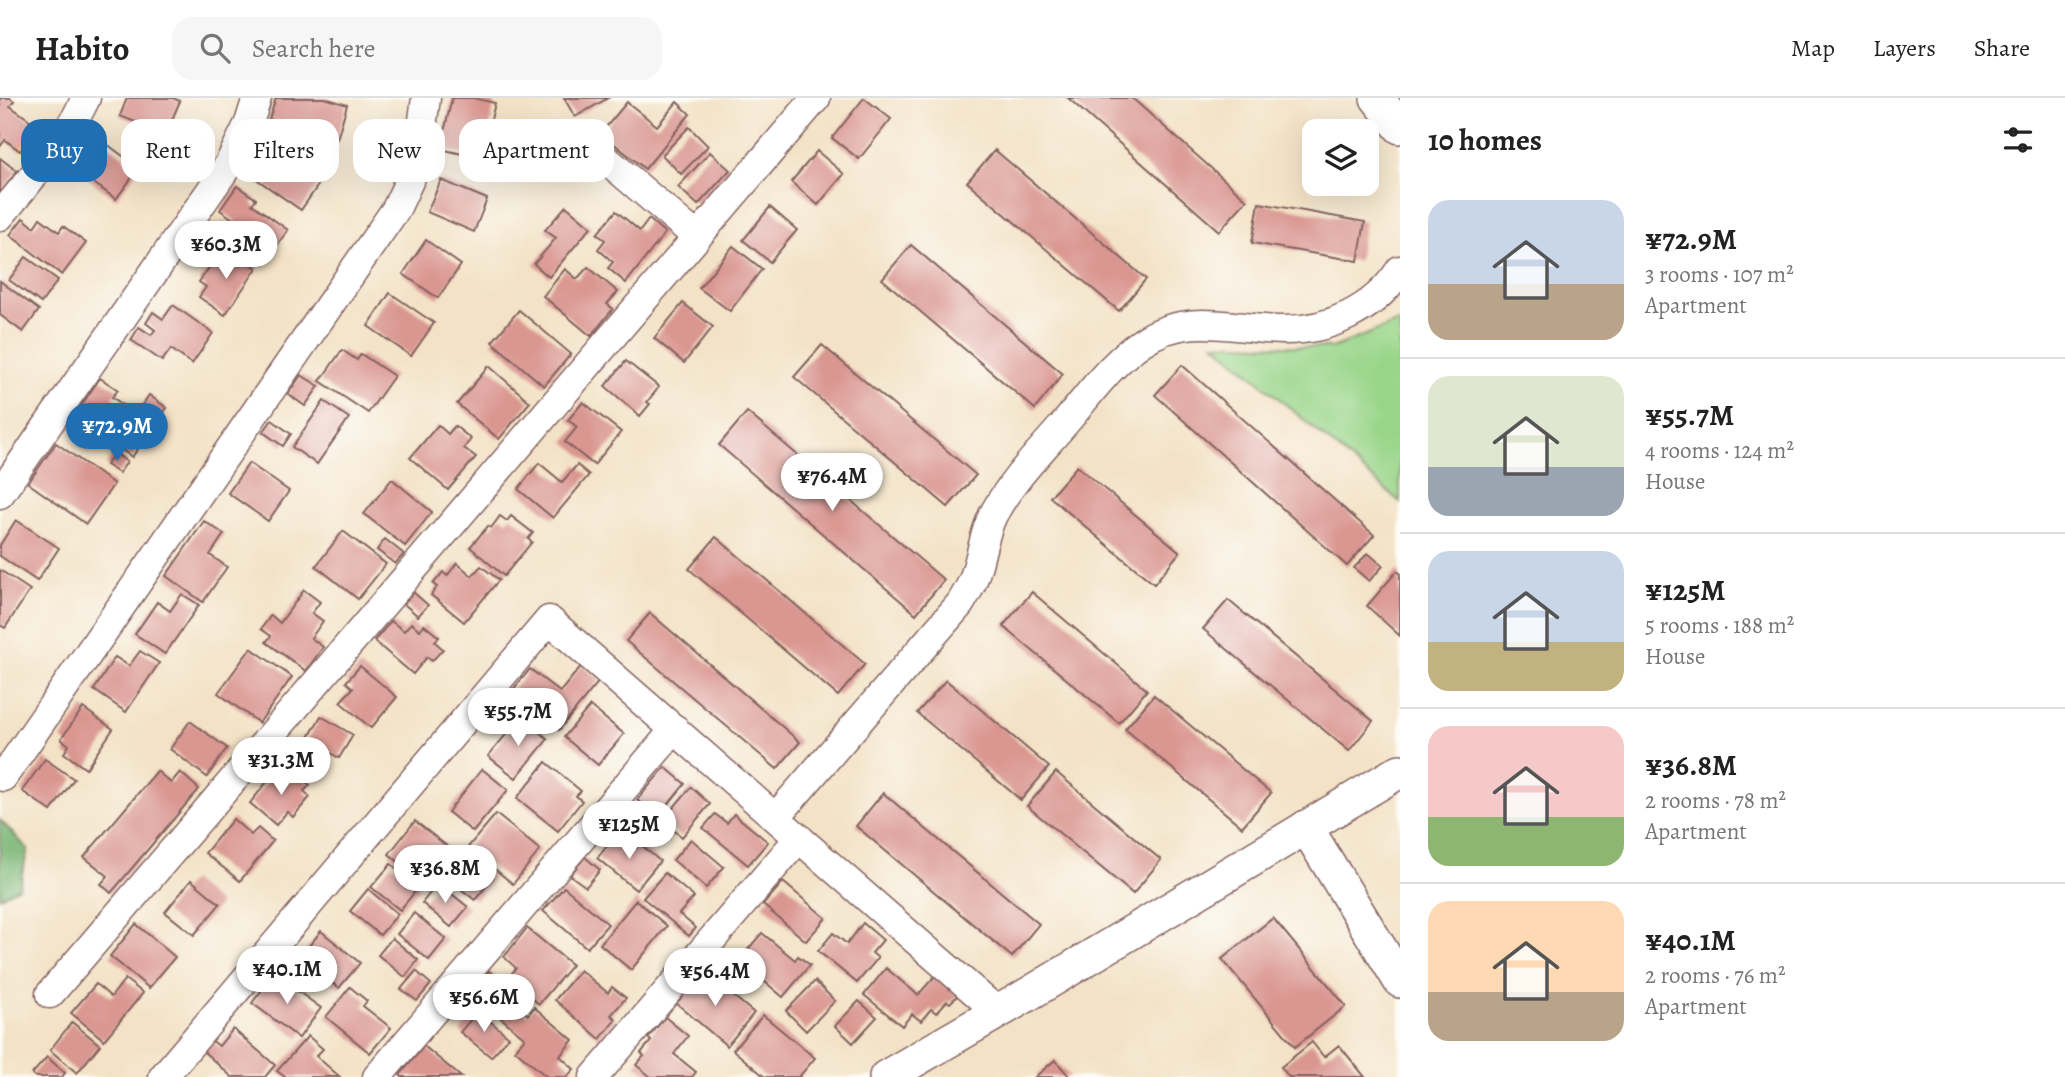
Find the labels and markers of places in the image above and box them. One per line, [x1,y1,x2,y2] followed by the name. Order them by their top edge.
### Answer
[169,222,283,281] pin: ¥60.3M
[60,404,174,463] pin: ¥72.9M
[775,454,889,513] pin: ¥76.4M
[461,688,575,748] pin: ¥55.7M
[224,738,338,797] pin: ¥31.3M
[580,802,678,861] pin: ¥125M
[388,846,502,905] pin: ¥36.8M
[230,946,344,1006] pin: ¥40.1M
[658,948,772,1008] pin: ¥56.4M
[427,974,541,1034] pin: ¥56.6M

